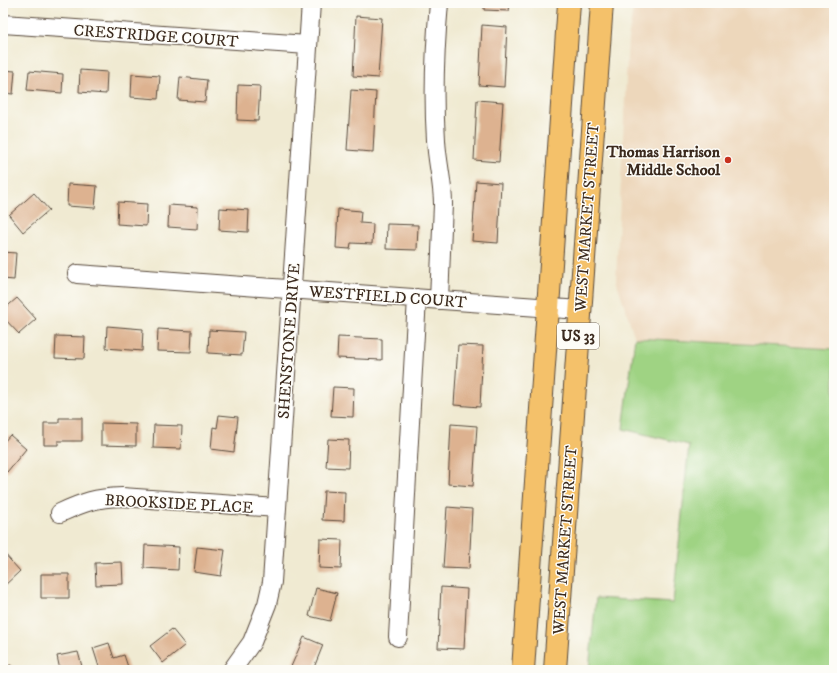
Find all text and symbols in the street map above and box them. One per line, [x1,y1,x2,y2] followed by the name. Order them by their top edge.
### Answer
[73,20,239,52] street label: CRESTRIDGE COURT
[570,122,604,313] street label: WEST MARKET STREET
[605,142,721,180] place label: Thomas Harrison Middle School
[723,155,733,165] marker: Thomas Harrison Middle School
[274,262,304,420] street label: SHENSTONE DRIVE
[307,281,467,312] street label: WESTFIELD COURT
[557,323,599,349] road number: US 33
[548,445,582,636] street label: WEST MARKET STREET
[104,490,254,518] street label: BROOKSIDE PLACE

